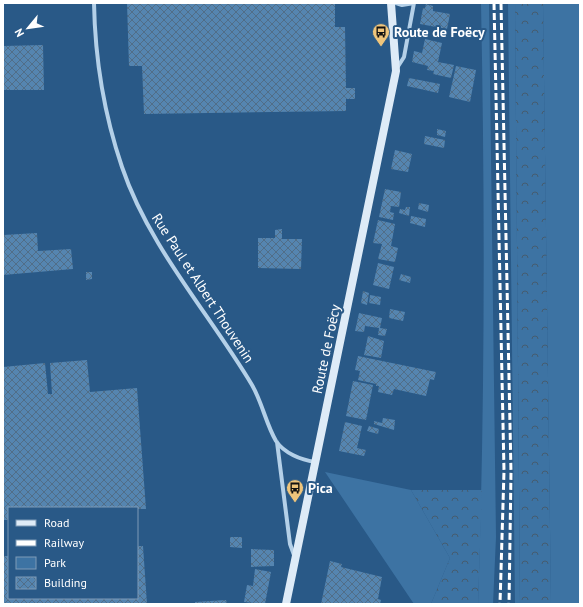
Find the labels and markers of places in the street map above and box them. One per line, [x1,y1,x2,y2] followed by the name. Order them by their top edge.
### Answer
[371,22,391,47] bus stop icon: Route de Foëcy
[394,23,485,41] place label: Route de Foëcy
[285,478,305,503] bus stop icon: Pica
[308,479,333,497] place label: Pica

